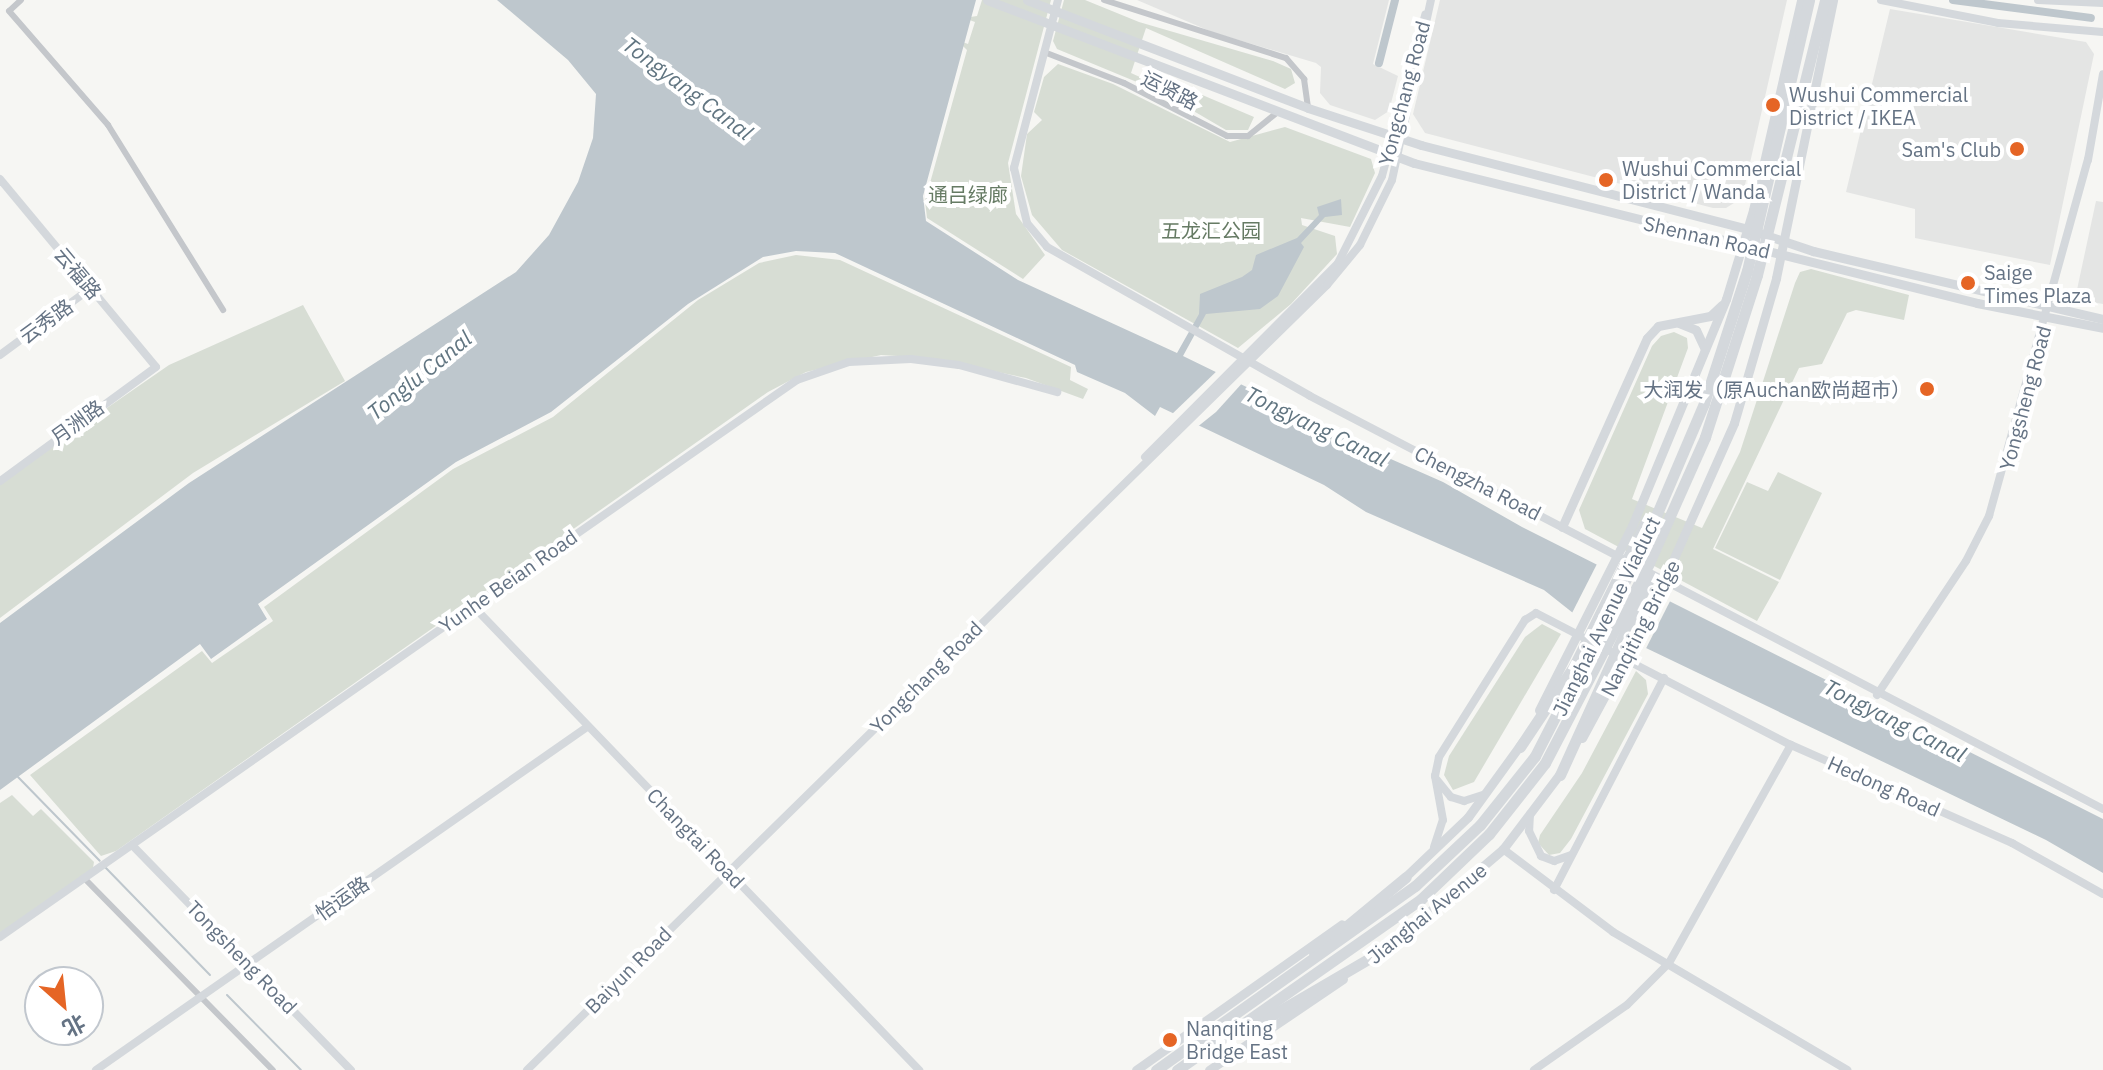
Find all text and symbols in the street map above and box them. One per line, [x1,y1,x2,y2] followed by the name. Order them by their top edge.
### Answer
[1373,18,1435,168] street label: Yongchang Road
[618,31,758,145] water label: Tongyang Canal
[1138,66,1202,114] street label: 运贤路
[1789,82,1968,129] place label: Wushui Commercial District / IKEA
[1764,96,1782,114] marker: Wushui Commercial District / IKEA
[1901,137,2001,161] place label: Sam's Club
[2008,140,2026,158] marker: Sam's Club
[1622,156,1801,203] place label: Wushui Commercial District / Wanda
[1597,171,1615,189] marker: Wushui Commercial District / Wanda
[928,182,1008,206] park label: 通吕绿廊
[1641,211,1773,263] street label: Shennan Road
[1161,218,1261,242] park label: 五龙汇公园
[50,242,106,304] street label: 云福路
[1984,260,2092,307] place label: Saige Times Plaza
[1959,274,1977,292] marker: Saige Times Plaza
[15,294,77,348] street label: 云秀路
[1994,323,2056,473] street label: Yongsheng Road
[361,325,477,425] water label: Tonglu Canal
[1643,377,1911,401] place label: 大润发（原Auchan欧尚超市）
[1241,380,1393,472] water label: Tongyang Canal
[1918,380,1936,398] marker: 大润发（原Auchan欧尚超市）
[46,395,108,449] street label: 月洲路
[1411,441,1545,525] street label: Chengzha Road
[1547,512,1665,720] street label: Jianghai Avenue Viaduct
[434,524,582,638] street label: Yunhe Beian Road
[1595,556,1685,700] street label: Nanqiting Bridge
[865,616,987,738] street label: Yongchang Road
[1820,673,1970,767] water label: Tongyang Canal
[1824,751,1944,821] street label: Hedong Road
[642,783,750,893] street label: Changtai Road
[1363,858,1491,968] street label: Jianghai Avenue
[311,871,373,925] street label: 怡运路
[182,895,302,1019] street label: Tongsheng Road
[580,922,676,1018] street label: Baiyun Road
[24,966,104,1046] north arrow
[58,1008,91,1044] text: 北
[1186,1016,1288,1063] place label: Nanqiting Bridge East
[1161,1031,1179,1049] marker: Nanqiting Bridge East

